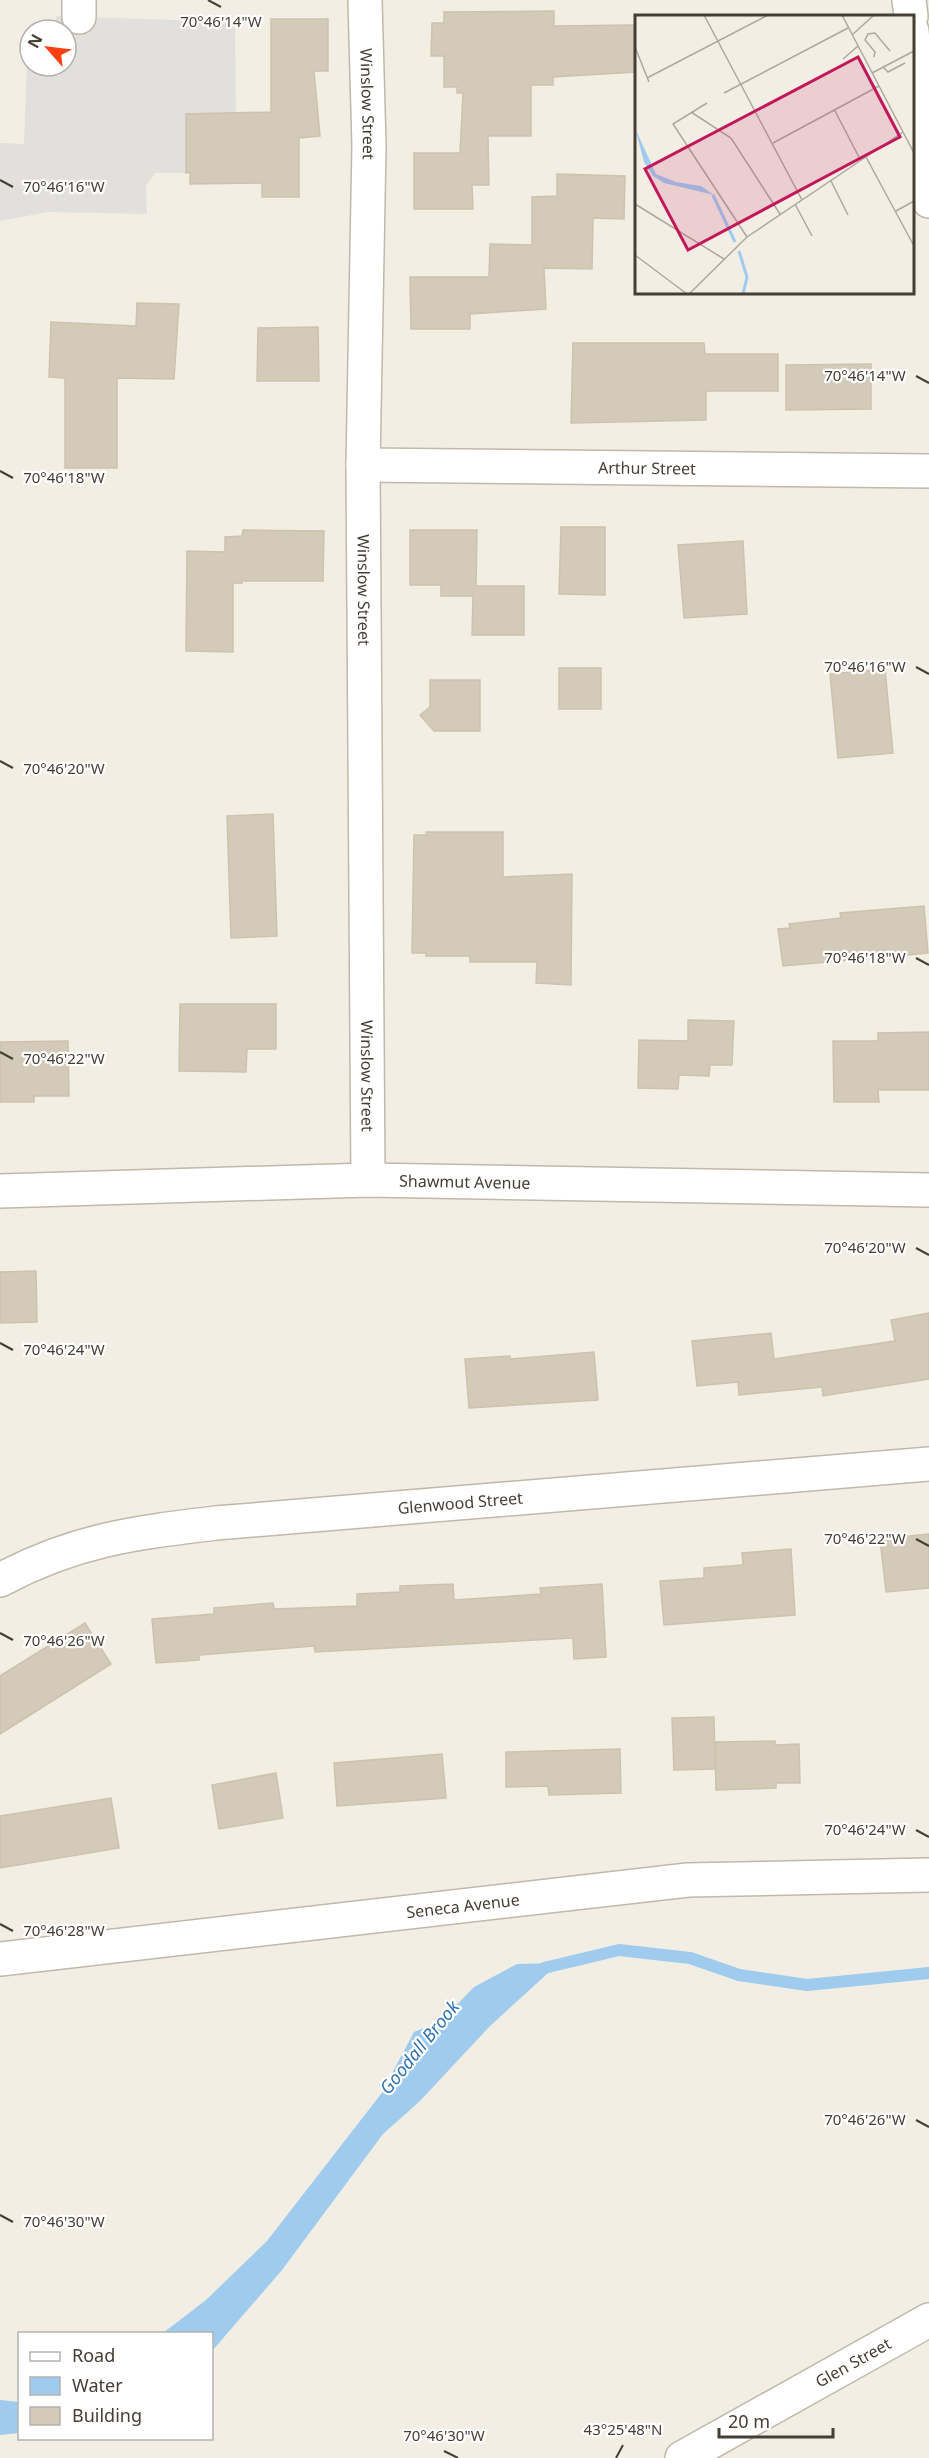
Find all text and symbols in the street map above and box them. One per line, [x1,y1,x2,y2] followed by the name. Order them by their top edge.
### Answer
[180,11,262,31] text: 70°46'14"W
[635,15,914,294] inset map
[18,18,78,78] north arrow
[22,30,48,52] text: N
[355,48,380,160] street label: Winslow Street
[23,176,105,196] text: 70°46'16"W
[824,365,906,385] text: 70°46'14"W
[598,456,696,480] street label: Arthur Street
[23,467,105,487] text: 70°46'18"W
[352,534,375,646] street label: Winslow Street
[824,656,906,676] text: 70°46'16"W
[23,758,105,778] text: 70°46'20"W
[824,947,906,967] text: 70°46'18"W
[356,1020,379,1132] street label: Winslow Street
[23,1048,105,1068] text: 70°46'22"W
[399,1170,531,1194] street label: Shawmut Avenue
[824,1237,906,1257] text: 70°46'20"W
[23,1339,105,1359] text: 70°46'24"W
[397,1487,524,1519] street label: Glenwood Street
[824,1528,906,1548] text: 70°46'22"W
[23,1630,105,1650] text: 70°46'26"W
[824,1819,906,1839] text: 70°46'24"W
[405,1888,521,1923] street label: Seneca Avenue
[23,1920,105,1940] text: 70°46'28"W
[374,1994,465,2099] water label: Goodall Brook
[824,2109,906,2129] text: 70°46'26"W
[23,2211,105,2231] text: 70°46'30"W
[18,2332,213,2440] legend
[811,2332,895,2392] street label: Glen Street
[72,2343,115,2367] text: Road
[72,2373,123,2397] text: Water
[719,2401,833,2439] scale bar
[72,2403,142,2427] text: Building
[728,2409,770,2433] text: 20 m
[584,2419,662,2439] text: 43°25'48"N
[403,2425,485,2445] text: 70°46'30"W

